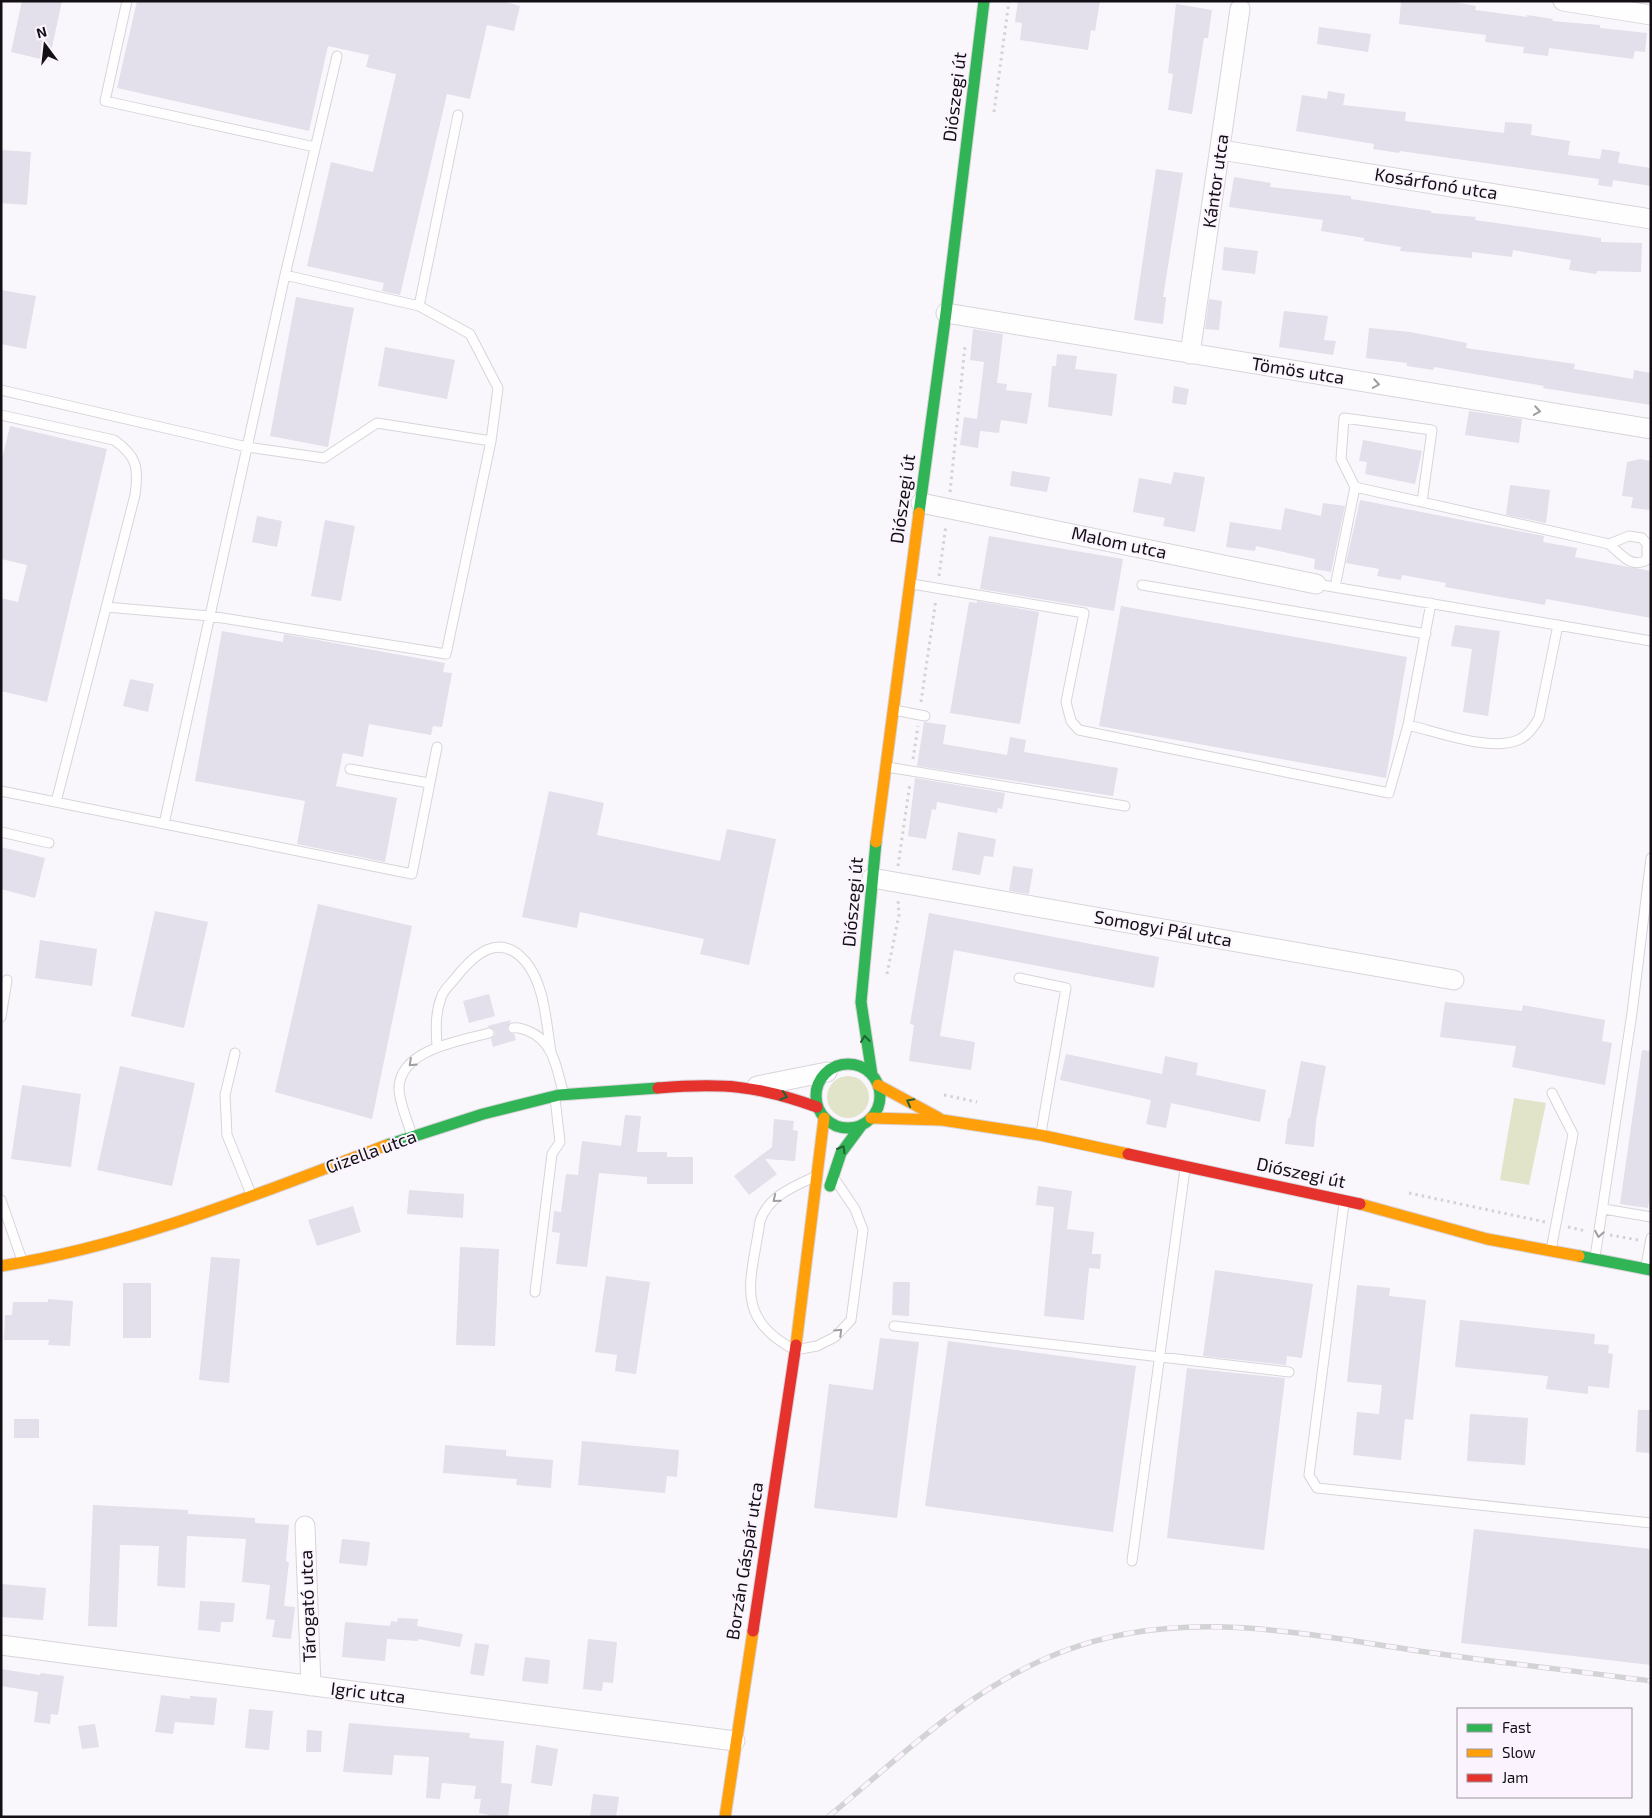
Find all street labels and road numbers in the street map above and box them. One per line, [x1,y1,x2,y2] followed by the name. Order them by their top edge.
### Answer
[938,51,970,143] street label: Diószegi út
[1198,132,1232,229] street label: Kántor utca
[1373,162,1499,204] street label: Kosárfonó utca
[1250,352,1346,388] street label: Tömös utca
[885,453,919,545] street label: Diószegi út
[1070,521,1169,563] street label: Malom utca
[837,856,867,948] street label: Diószegi út
[1093,905,1234,951] street label: Somogyi Pál utca
[322,1124,419,1178] street label: Gizella utca
[1255,1152,1348,1192] street label: Diószegi út
[721,1480,767,1641] street label: Borzán Gáspár utca
[294,1549,320,1663] street label: Tárogató utca
[330,1677,407,1707] street label: Igric utca

